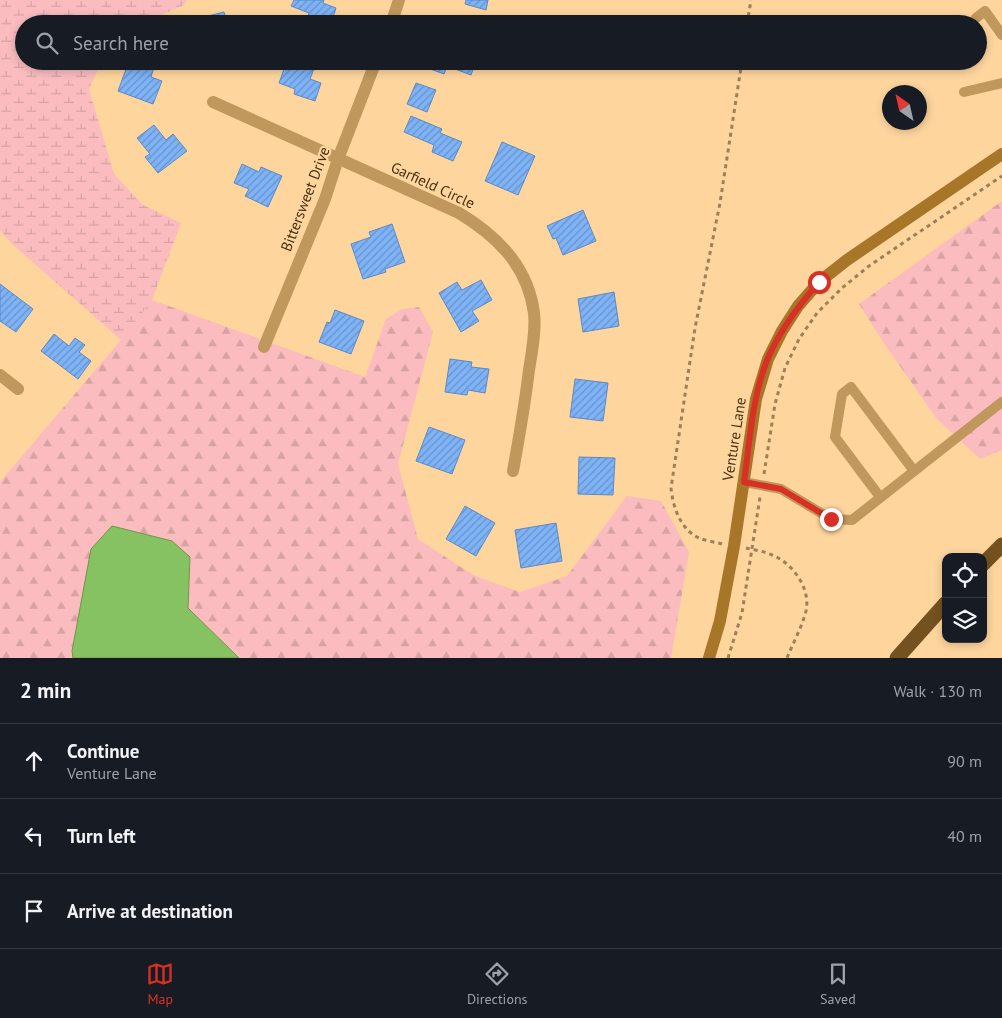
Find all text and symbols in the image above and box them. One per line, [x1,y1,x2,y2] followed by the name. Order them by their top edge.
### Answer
[15,15,987,70] search box
[33,29,61,57] icon: search
[73,31,169,55] text: Search here
[882,85,927,130] north arrow
[276,144,334,254] street label: Bittersweet Drive
[388,157,478,213] street label: Garfield Circle
[808,271,831,294] route start
[718,396,750,483] street label: Venture Lane
[820,508,843,531] route end
[942,553,987,643] map controls
[942,553,987,598] button: locate
[942,598,987,643] button: layers
[20,677,71,704] text: 2 min
[893,681,982,701] text: Walk · 130 m
[67,739,139,763] text: Continue
[20,747,48,775] icon: ahead
[947,751,982,771] text: 90 m
[67,763,157,783] text: Venture Lane
[20,822,48,850] icon: left
[67,824,136,848] text: Turn left
[947,826,982,846] text: 40 m
[20,897,48,925] icon: arrive
[67,899,233,923] text: Arrive at destination
[146,960,174,1008] tab: Map
[467,960,527,1008] tab: Directions
[820,960,856,1008] tab: Saved

